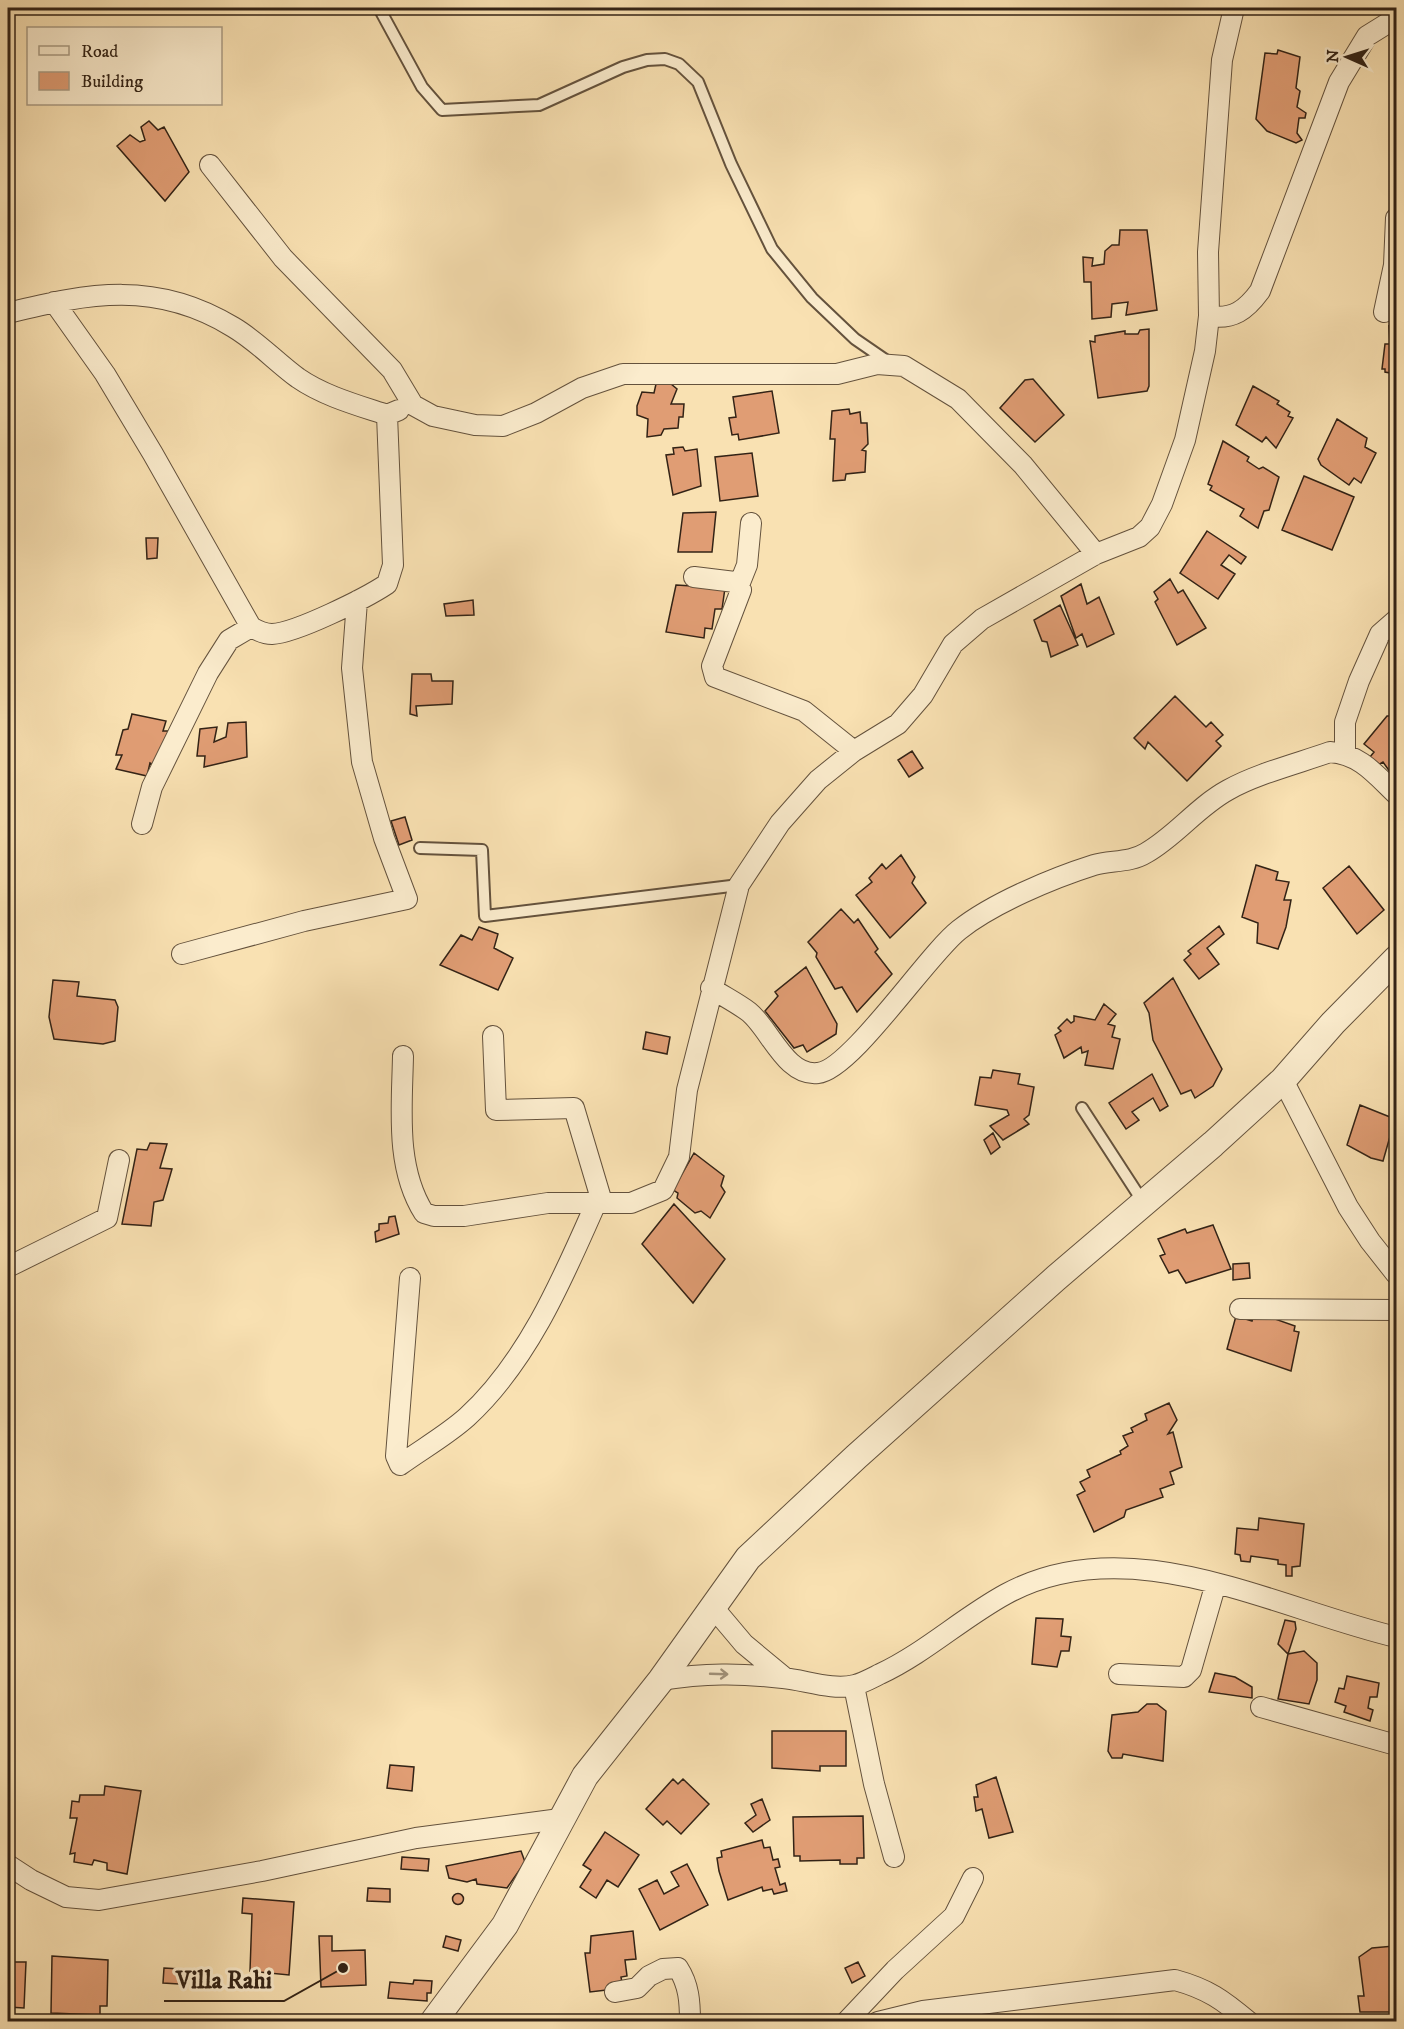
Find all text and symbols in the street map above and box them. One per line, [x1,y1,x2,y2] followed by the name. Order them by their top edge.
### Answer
[27,27,222,105] legend
[1317,27,1377,87] north arrow
[81,41,118,63] text: Road
[1323,49,1343,63] text: N
[81,71,143,93] text: Building
[708,1668,728,1679] one-way arrow
[164,1959,284,2001] callout: Villa Rahi
[175,1966,272,1996] text: Villa Rahi

